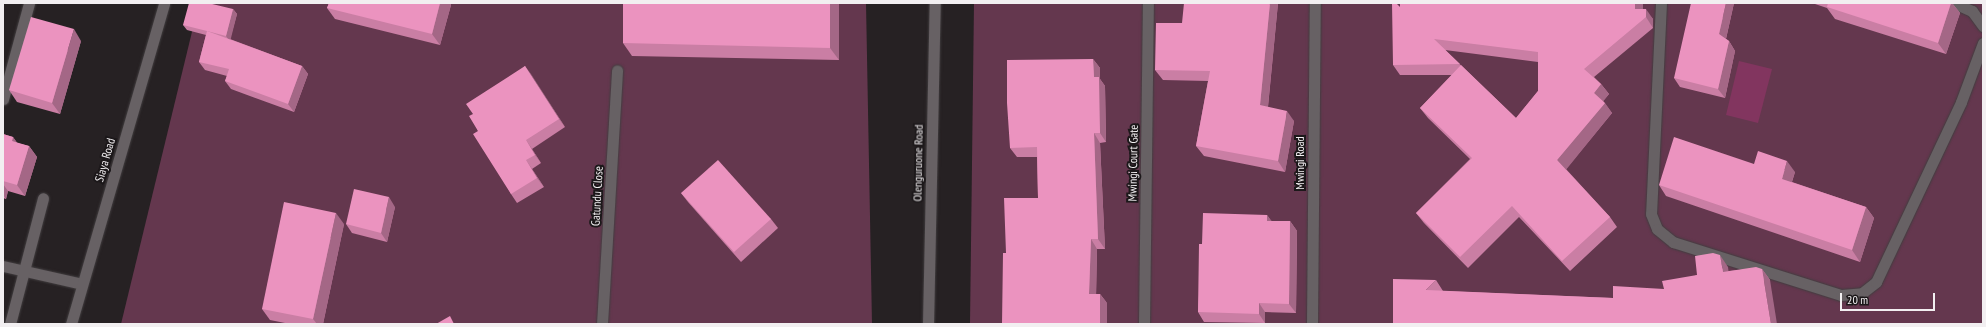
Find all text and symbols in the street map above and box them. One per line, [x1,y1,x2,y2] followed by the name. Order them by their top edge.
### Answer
[910,124,926,202] street label: Olenguruone Road
[1125,124,1141,202] street label: Mwingi Court Gate
[92,136,118,184] street label: Siaya Road
[1293,136,1307,190] street label: Mwingi Road
[588,166,606,226] street label: Gatundu Close
[1842,285,1937,311] scale bar
[1847,292,1868,307] text: 20 m

